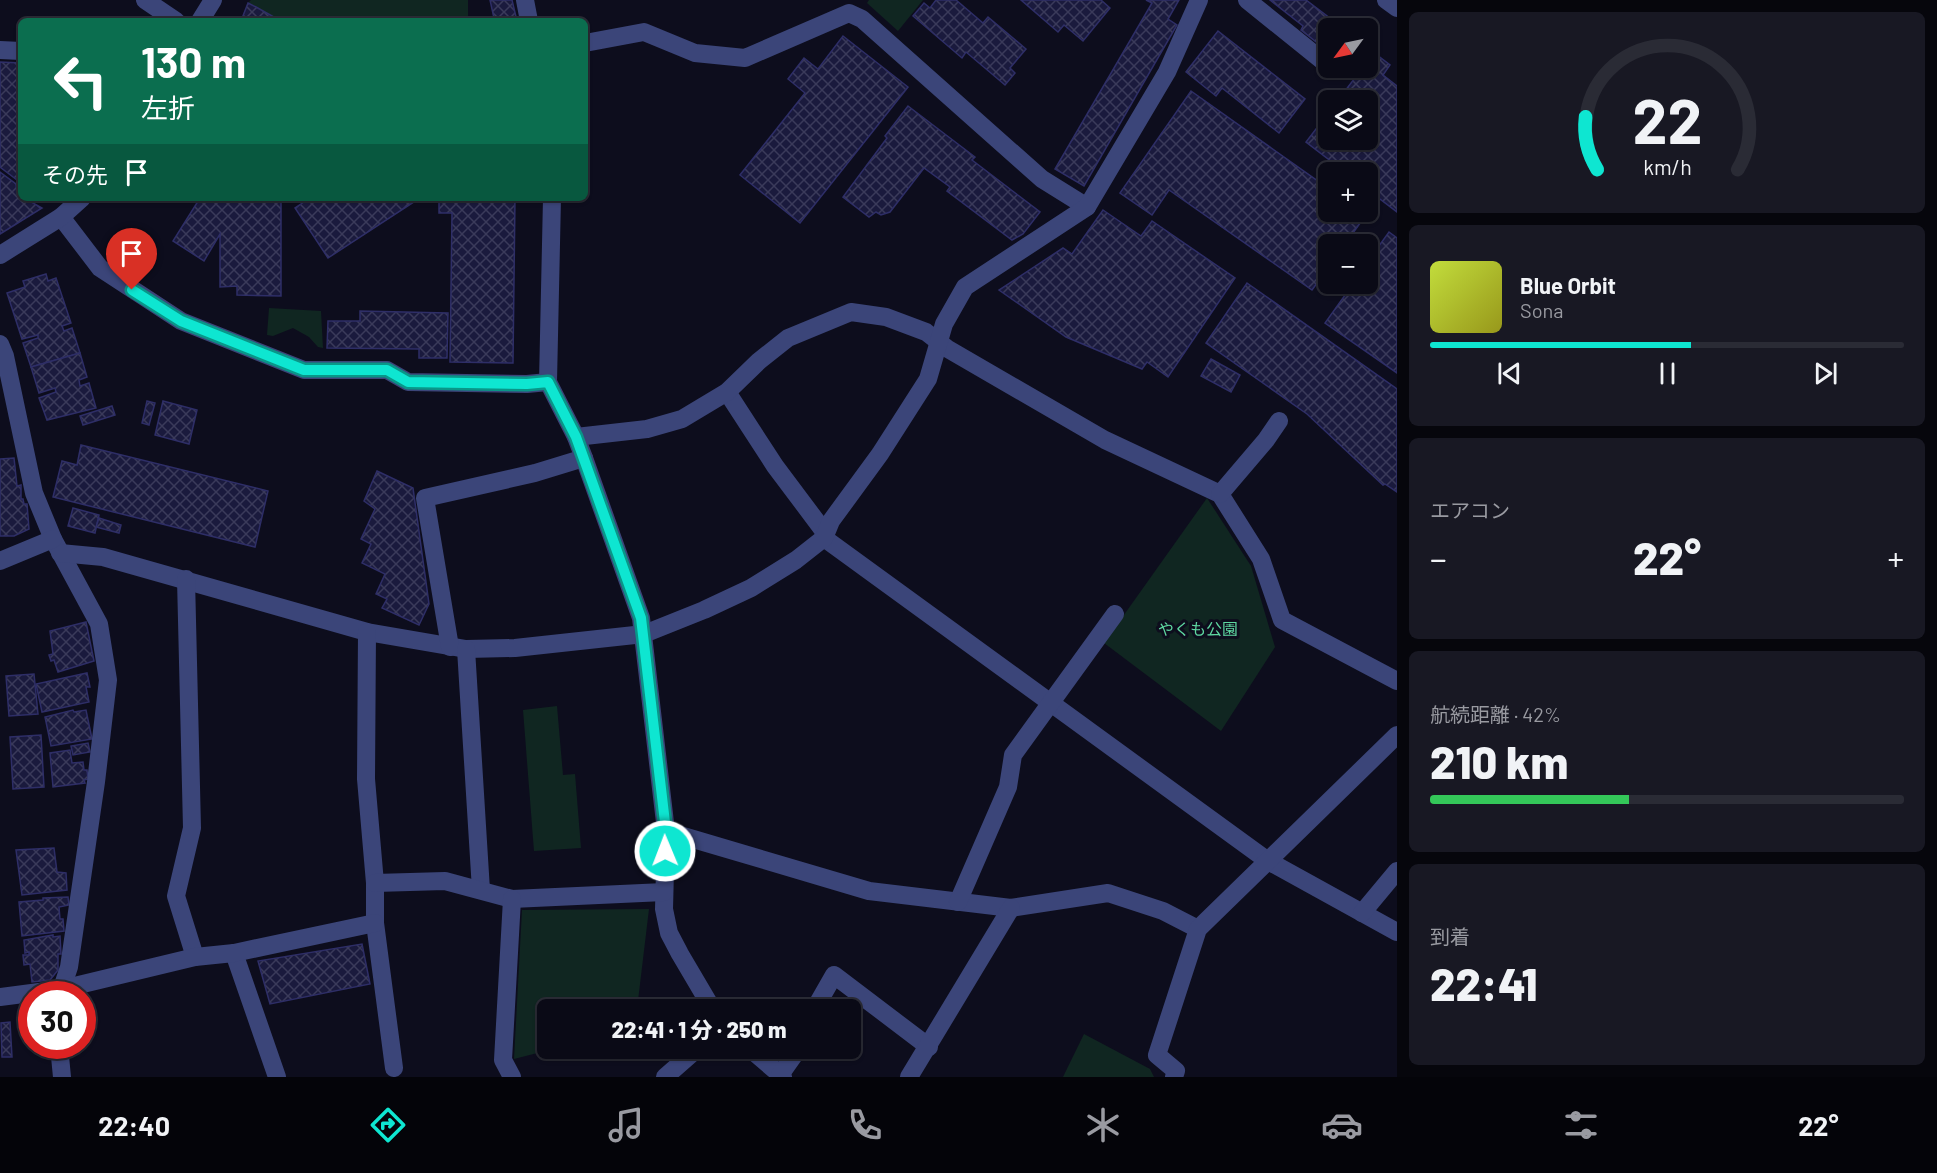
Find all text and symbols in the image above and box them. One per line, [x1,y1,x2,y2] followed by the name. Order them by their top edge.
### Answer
[1318,18,1378,78] north arrow
[1318,18,1378,294] map controls
[141,36,246,86] text: 130 m
[42,42,120,120] icon: left
[1632,82,1702,156] text: 22
[1318,90,1378,150] button: layers
[141,91,195,123] text: 左折
[1643,154,1691,179] text: km/h
[120,156,153,189] icon: arrive
[42,161,108,187] text: その先
[1318,162,1378,222] button: +
[106,228,157,290] pin
[1318,234,1378,294] button: −
[115,237,148,270] icon: arrive
[1520,272,1616,298] text: Blue Orbit
[1520,298,1564,322] text: Sona
[1493,357,1526,390] icon: previous
[1651,357,1684,390] icon: pause
[1809,357,1842,390] icon: next
[1430,498,1510,522] text: エアコン
[1633,530,1701,584] text: 22°
[1430,538,1447,578] text: −
[1887,538,1904,578] text: +
[1158,619,1238,638] park label: やくも公園
[1430,702,1561,726] text: 航続距離 · 42%
[1430,734,1568,788] text: 210 km
[633,819,697,883] position arrow
[1430,924,1470,948] text: 到着
[1430,956,1538,1010] text: 22:41
[18,981,96,1059] speed limit sign: 30
[611,1016,787,1042] text: 22:41 · 1 分 · 250 m
[367,1104,409,1146] icon: directions
[605,1104,647,1146] icon: music
[844,1104,886,1146] icon: phone
[1082,1104,1124,1146] icon: climate
[1321,1104,1363,1146] icon: car
[1560,1104,1602,1146] icon: filters
[98,1109,170,1141] text: 22:40
[1798,1109,1839,1141] text: 22°

